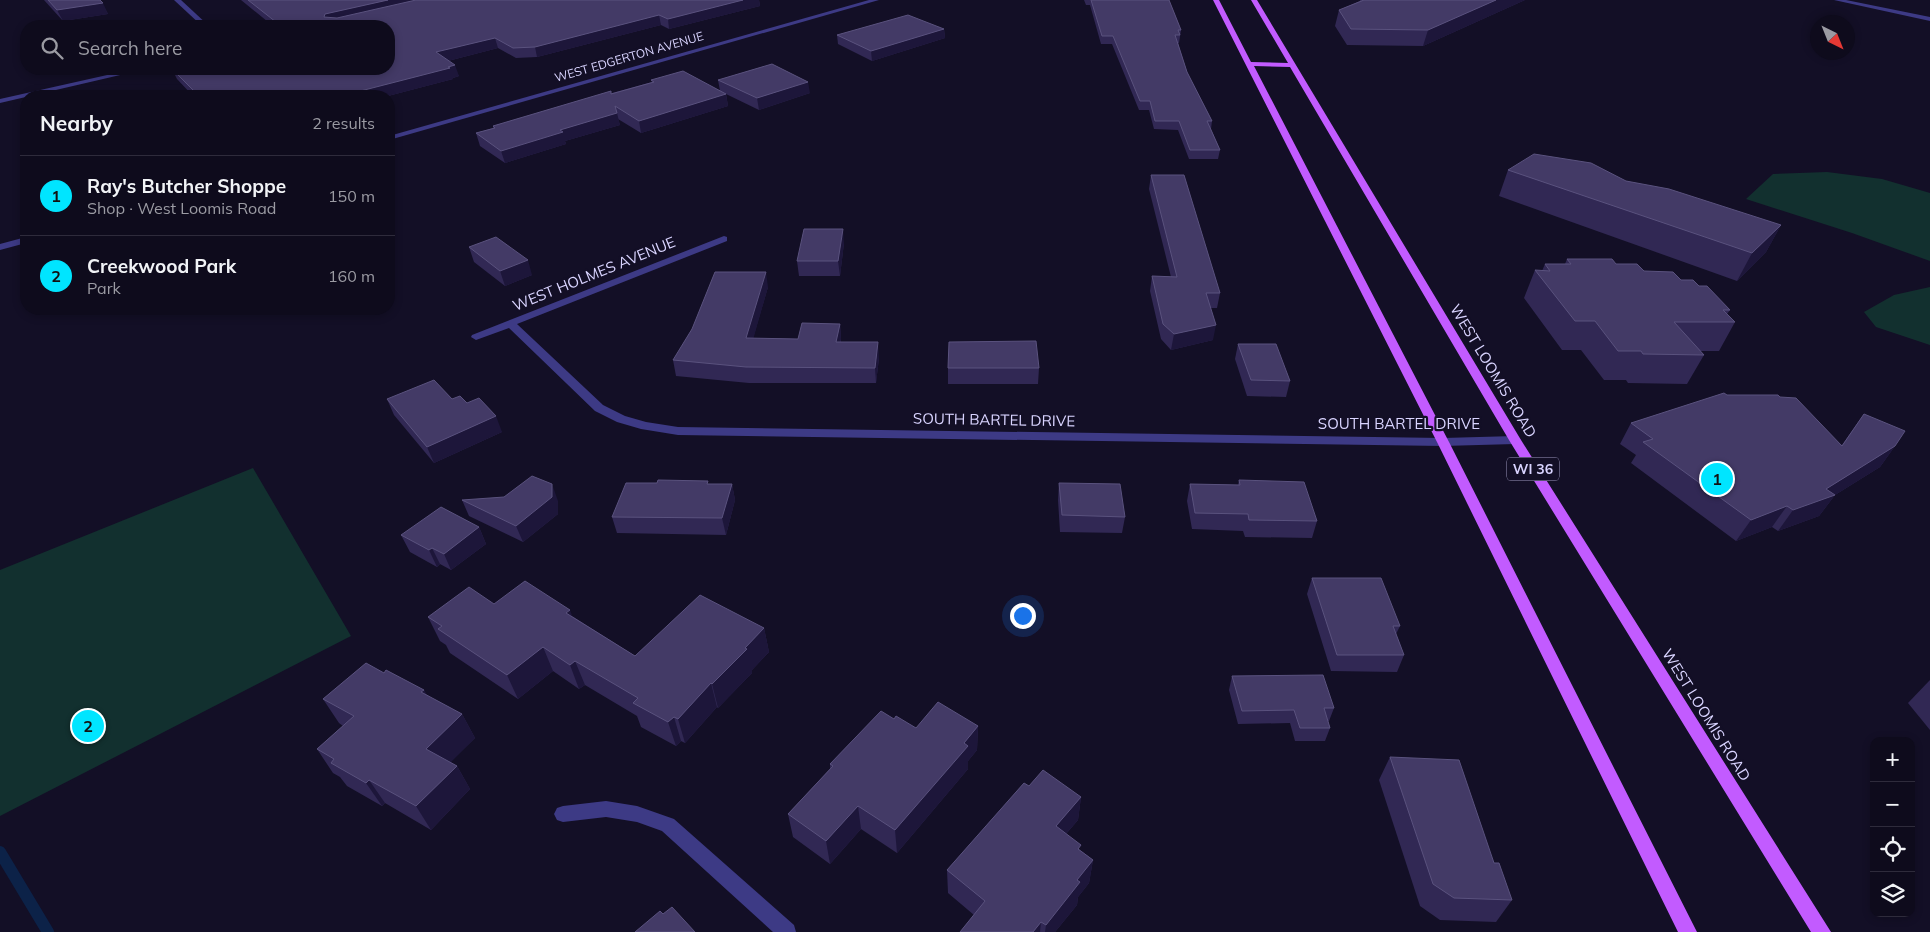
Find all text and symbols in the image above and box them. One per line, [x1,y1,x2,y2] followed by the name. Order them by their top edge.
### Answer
[1810,15,1855,60] north arrow
[20,20,395,75] search box
[553,28,705,85] street label: WEST EDGERTON AVENUE
[38,34,66,62] icon: search
[78,36,182,60] text: Search here
[40,110,113,136] text: Nearby
[312,113,375,133] text: 2 results
[87,174,286,198] text: Ray's Butcher Shoppe
[51,186,61,206] text: 1
[328,186,375,206] text: 150 m
[87,198,276,218] text: Shop · West Loomis Road
[510,232,678,315] street label: WEST HOLMES AVENUE
[87,254,236,278] text: Creekwood Park
[51,266,61,286] text: 2
[328,266,375,286] text: 160 m
[87,278,121,298] text: Park
[1446,301,1541,441] street label: WEST LOOMIS ROAD
[913,409,1075,430] street label: SOUTH BARTEL DRIVE
[1318,414,1480,433] street label: SOUTH BARTEL DRIVE
[1507,458,1559,480] road number: WI 36
[1701,460,1733,498] pin: 1
[1010,603,1036,629] your location
[1658,645,1755,784] street label: WEST LOOMIS ROAD
[72,707,104,745] pin: 2
[1870,737,1915,917] map controls
[1870,737,1915,782] button: +
[1870,782,1915,827] button: −
[1870,827,1915,872] button: locate
[1870,872,1915,917] button: layers

